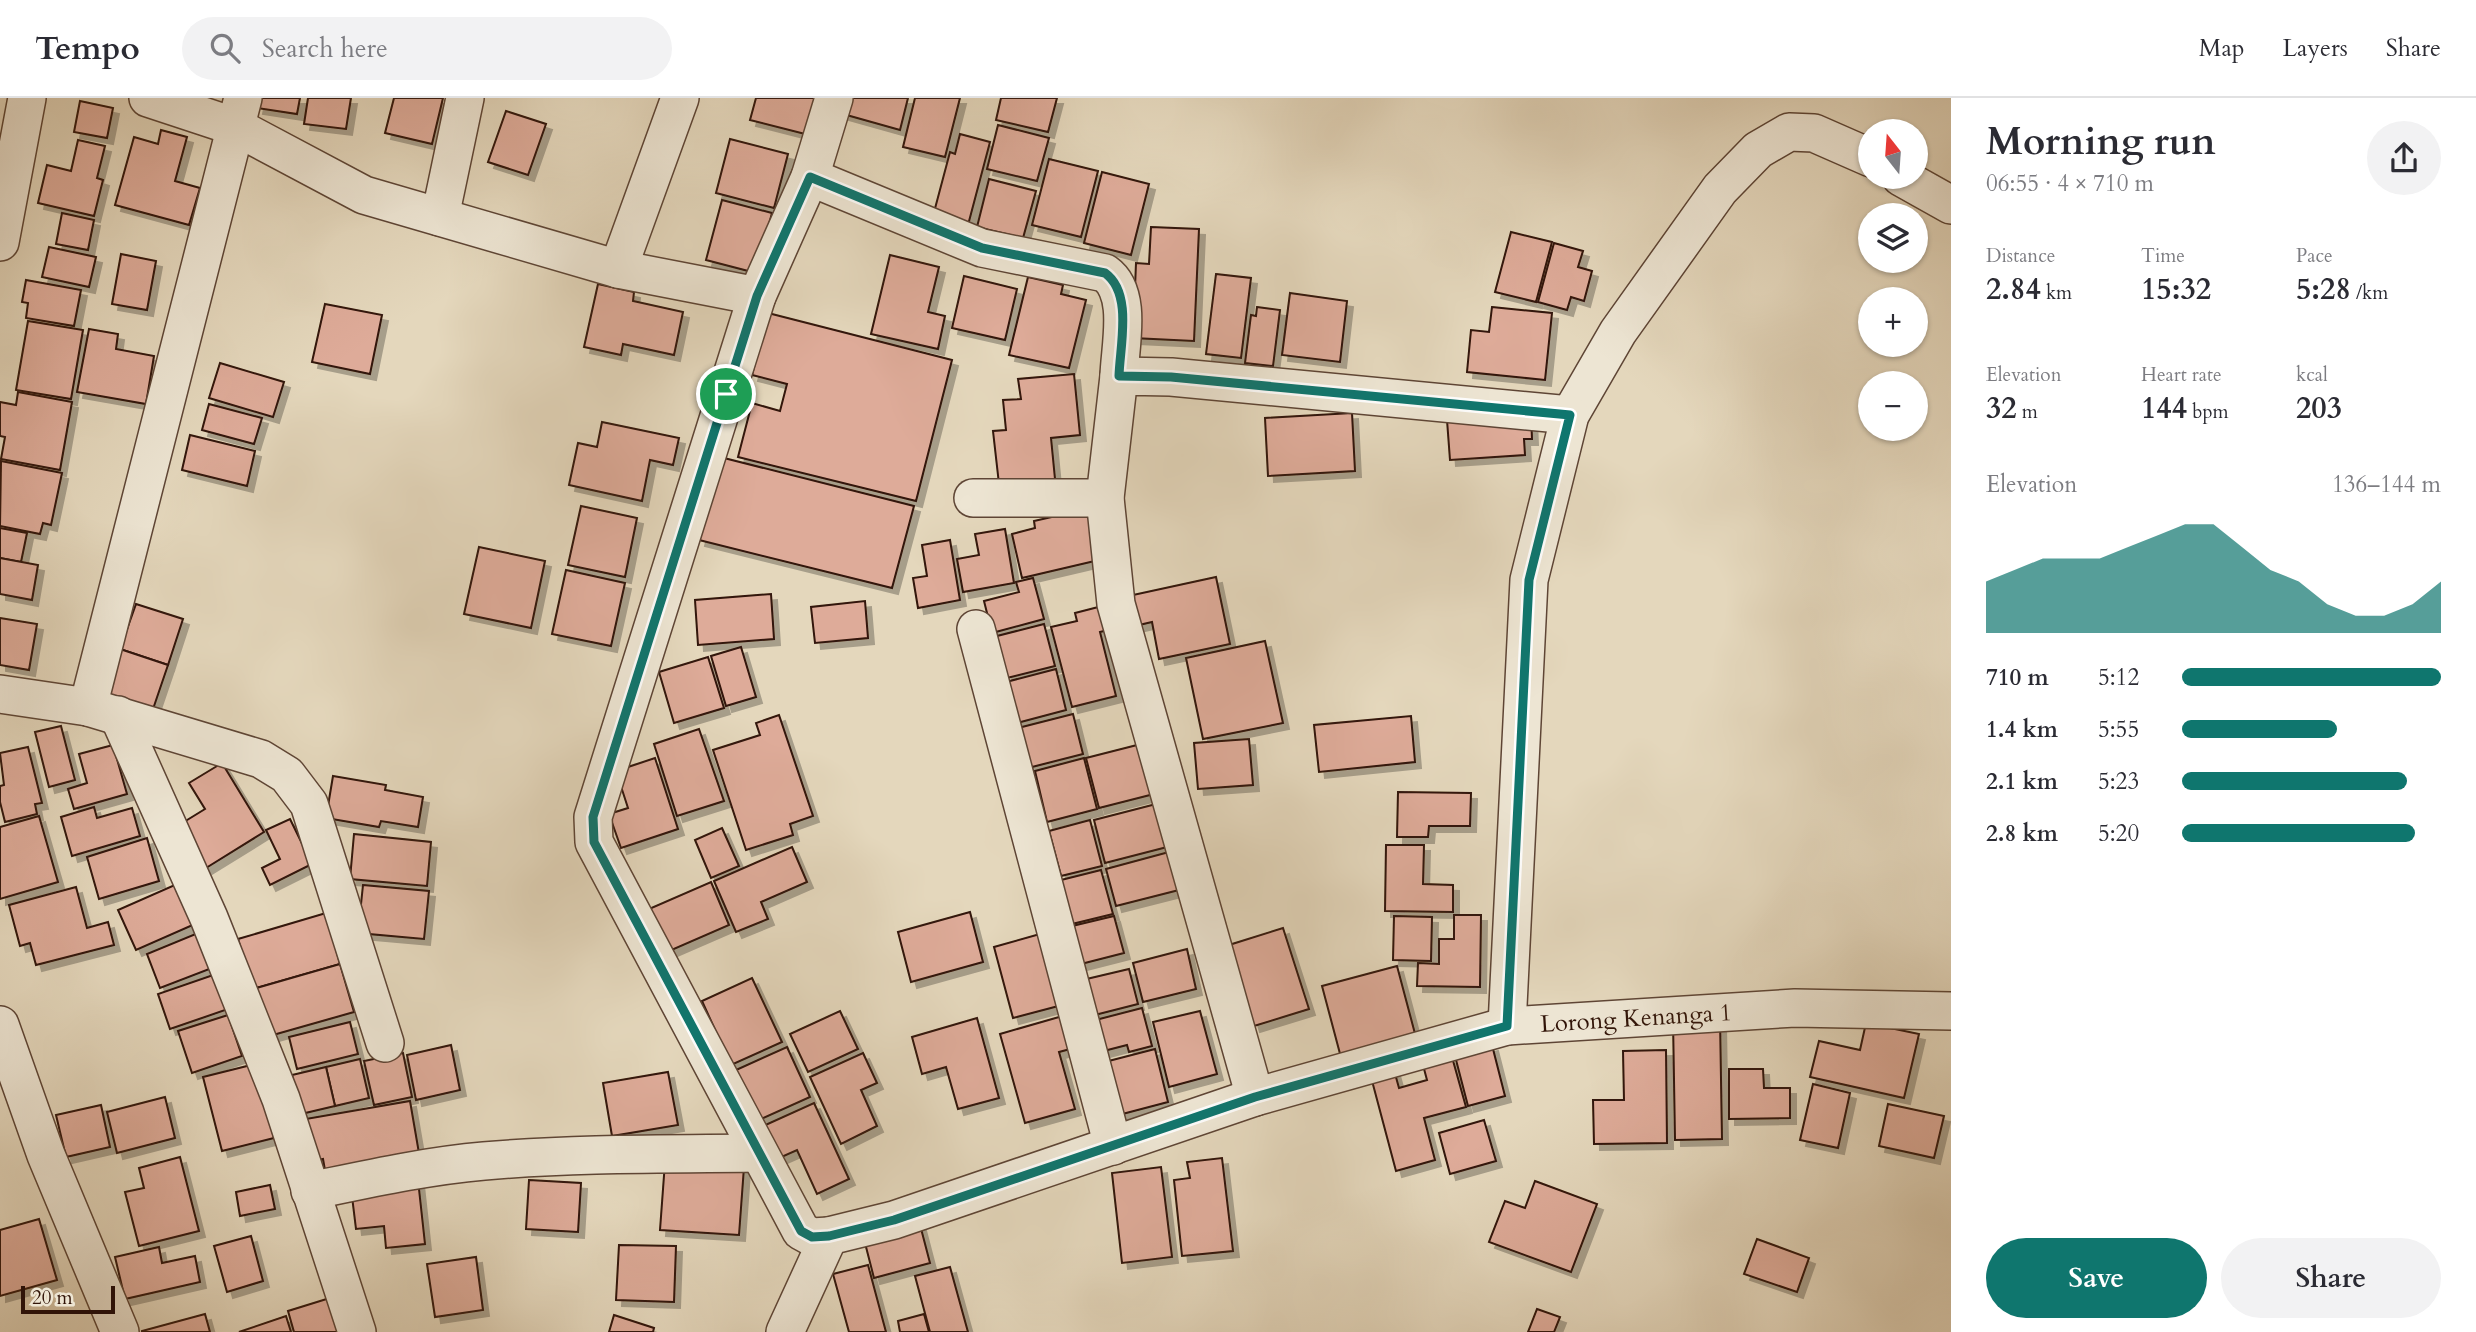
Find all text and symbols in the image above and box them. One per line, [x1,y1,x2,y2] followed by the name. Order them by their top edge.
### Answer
[182,17,672,80] search box
[35,26,140,71] text: Tempo
[206,29,244,67] icon: search
[262,31,388,66] text: Search here
[2199,32,2245,65] text: Map
[2283,32,2348,65] text: Layers
[2386,32,2441,65] text: Share
[1986,116,2216,168] text: Morning run
[1858,119,1928,189] north arrow
[1858,119,1928,441] map controls
[2367,121,2441,195] button: share
[1986,168,2154,199] text: 06:55 · 4 × 710 m
[1858,203,1928,273] button: layers
[1986,243,2055,269] text: Distance
[2141,243,2185,269] text: Time
[2296,243,2333,269] text: Pace
[1986,269,2041,310] text: 2.84
[2141,269,2211,310] text: 15:32
[2296,269,2351,310] text: 5:28
[2041,280,2072,306] text: km
[2351,280,2388,306] text: /km
[1858,287,1928,357] button: +
[1986,362,2061,388] text: Elevation
[2141,362,2222,388] text: Heart rate
[2296,362,2328,388] text: kcal
[696,364,756,424] pin
[1858,371,1928,441] button: −
[707,375,745,413] icon: arrive
[1986,388,2017,429] text: 32
[2141,388,2187,429] text: 144
[2296,388,2342,429] text: 203
[2017,399,2038,425] text: m
[2187,399,2229,425] text: bpm
[1986,469,2077,500] text: Elevation
[2332,469,2441,500] text: 136–144 m
[1986,662,2049,693] text: 710 m
[2098,662,2139,693] text: 5:12
[1986,714,2058,745] text: 1.4 km
[2098,714,2139,745] text: 5:55
[1986,766,2058,797] text: 2.1 km
[2098,766,2139,797] text: 5:23
[1986,818,2058,849] text: 2.8 km
[2098,818,2139,849] text: 5:20
[1539,996,1733,1041] street label: Lorong Kenanga 1
[1986,1238,2207,1318] button: Save
[2221,1238,2441,1318] button: Share
[21,1283,116,1315] scale bar
[32,1285,73,1311] text: 20 m

